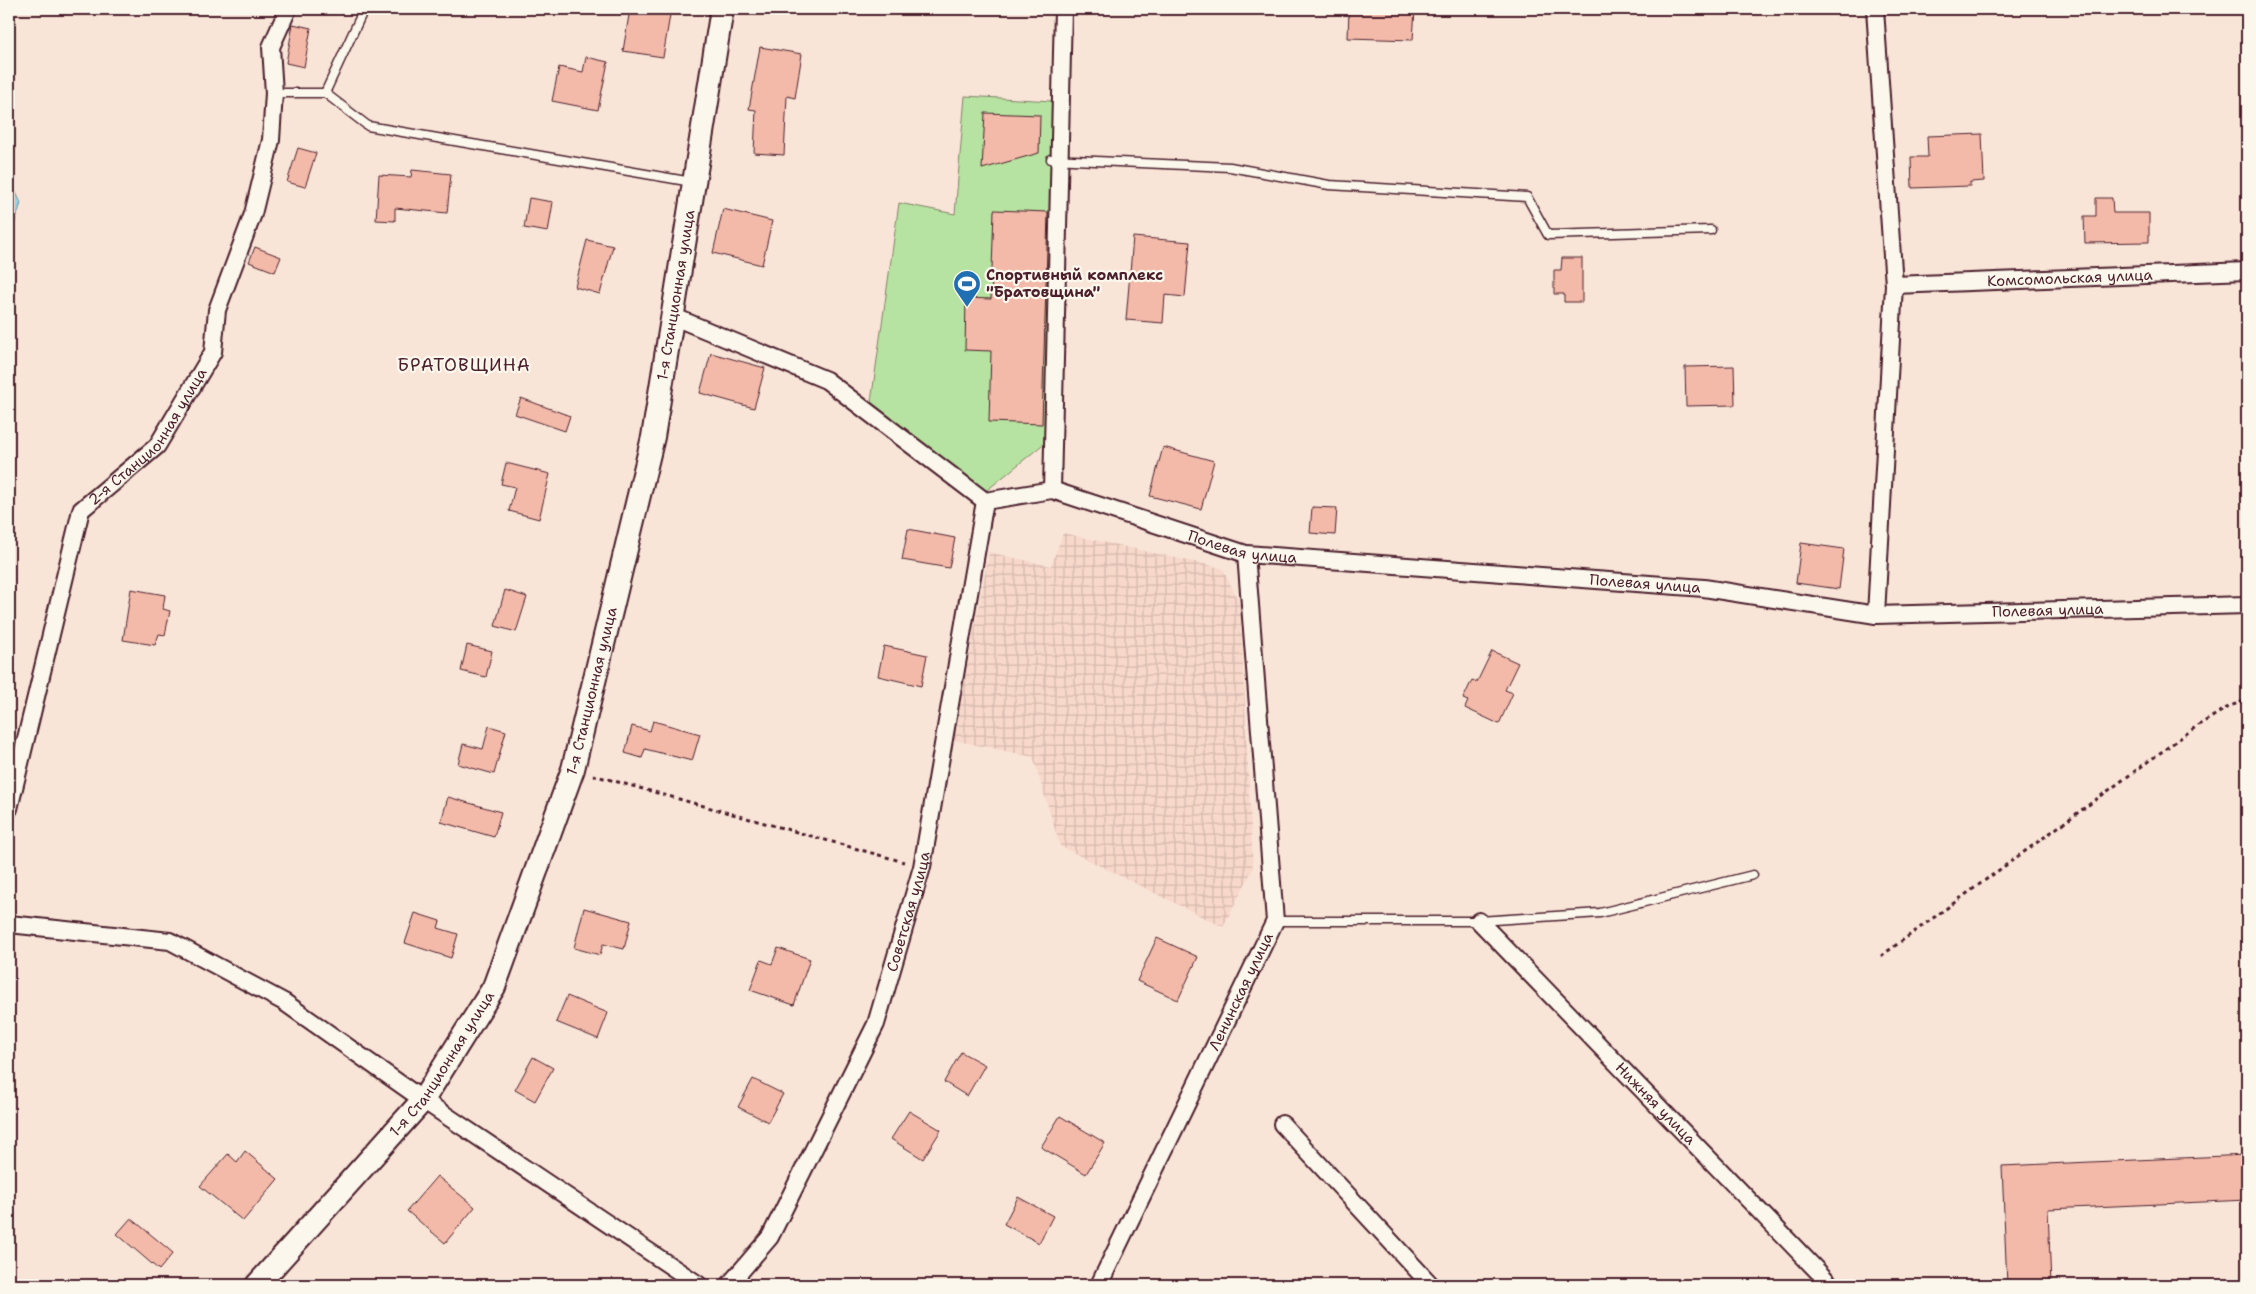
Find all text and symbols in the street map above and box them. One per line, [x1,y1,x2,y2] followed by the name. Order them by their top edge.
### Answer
[652,208,700,382] street label: 1-я Станционная улица
[986,265,1163,302] place label: Спортивный комплекс "Братовщина"
[1987,265,2154,291] street label: Комсомольская улица
[952,269,982,308] sports icon: Спортивный комплекс "Братовщина"
[397,353,531,377] district label: БРАТОВЩИНА
[84,364,212,510] street label: 2-я Станционная улица
[1185,526,1298,568] street label: Полевая улица
[1589,570,1702,598] street label: Полевая улица
[1992,599,2104,622] street label: Полевая улица
[561,604,622,778] street label: 1-я Станционная улица
[882,849,935,974] street label: Советская улица
[1204,929,1278,1054] street label: Ленинская улица
[385,987,499,1141] street label: 1-я Станционная улица
[1611,1058,1701,1150] street label: Нижняя улица

